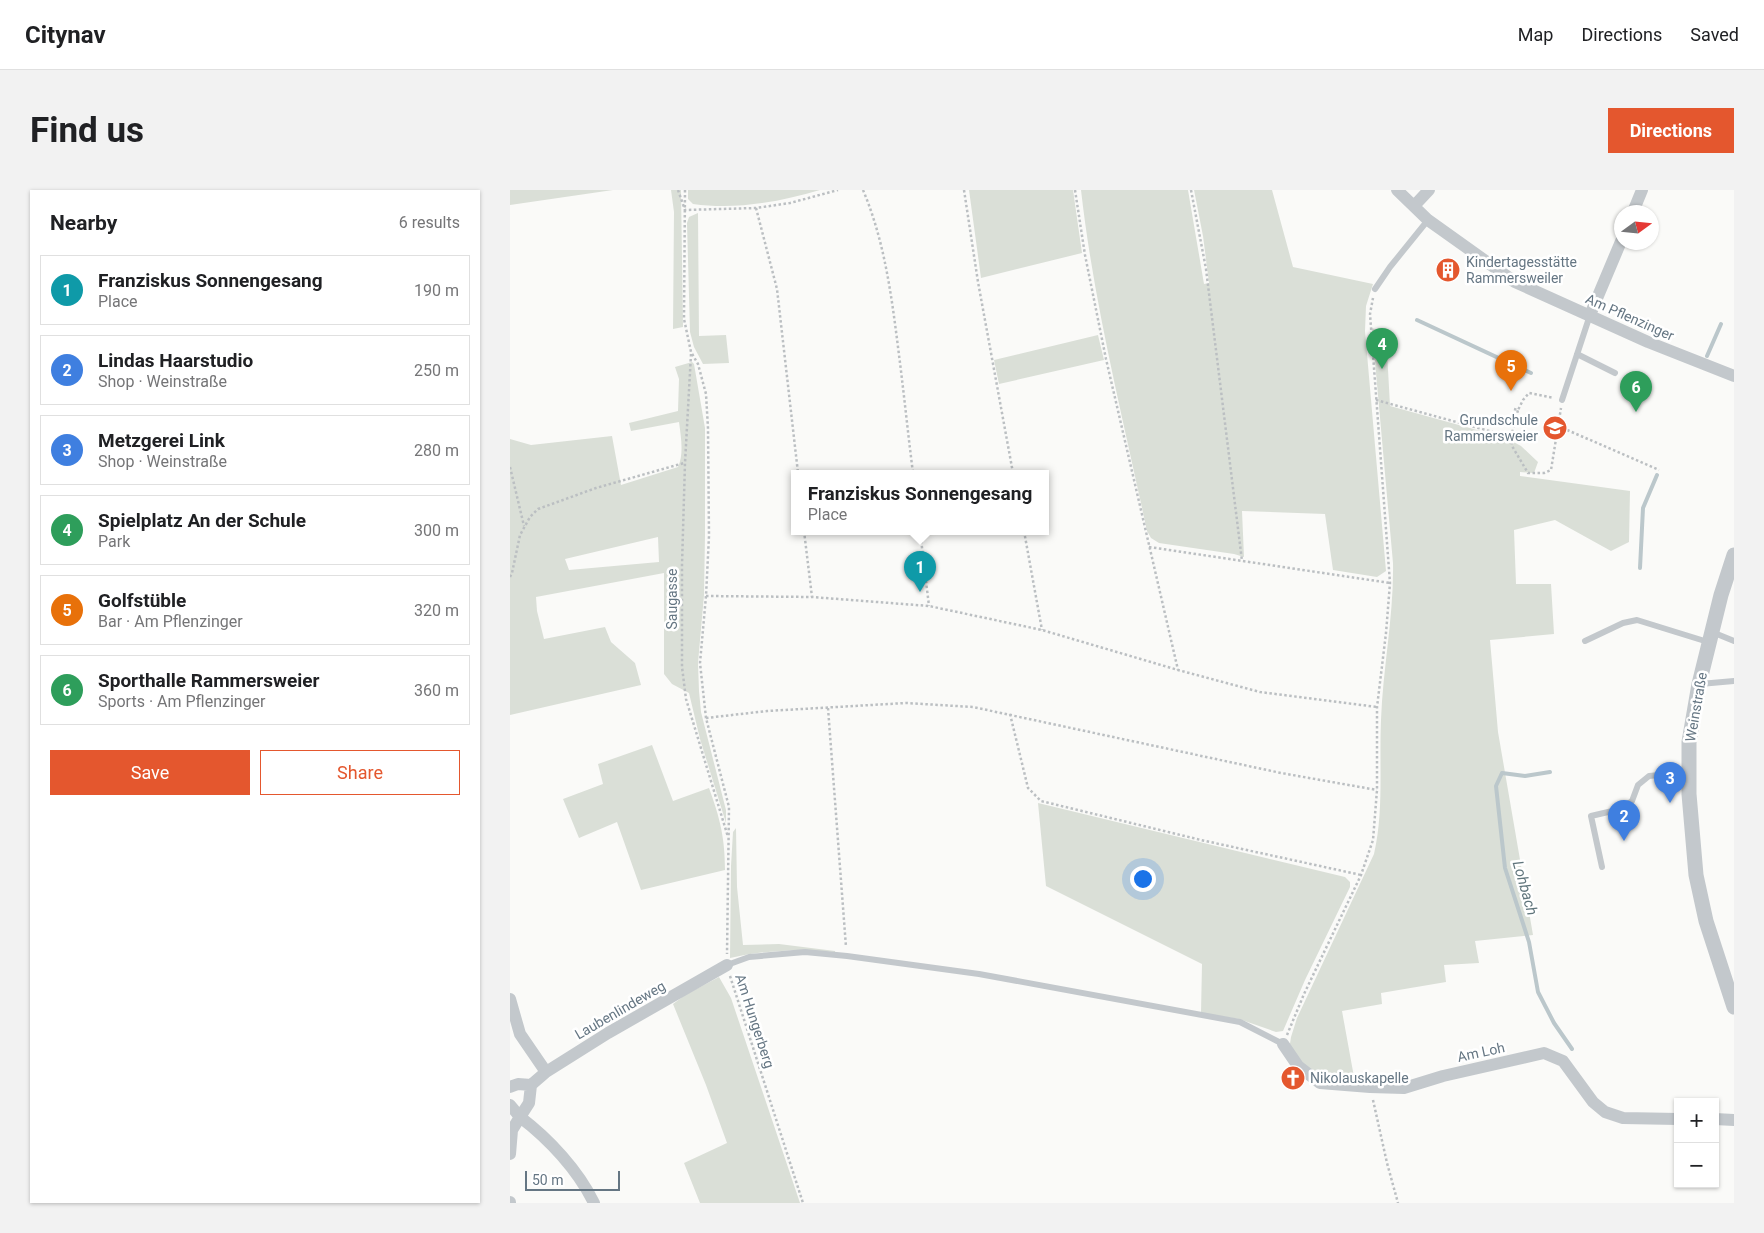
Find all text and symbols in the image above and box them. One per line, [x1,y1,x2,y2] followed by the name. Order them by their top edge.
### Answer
[25,21,106,49] text: Citynav
[1518,24,1553,45] text: Map
[1581,24,1662,45] text: Directions
[1690,24,1739,45] text: Saved
[1608,108,1734,153] button: Directions
[30,110,144,151] text: Find us
[1614,205,1659,250] north arrow
[50,211,117,235] text: Nearby
[399,213,460,232] text: 6 results
[1466,254,1577,286] place label: Kindertagesstätte Rammersweiler
[1435,257,1461,283] building icon: Kindertagesstätte Rammersweiler
[98,269,323,292] text: Franziskus Sonnengesang
[62,281,72,300] text: 1
[414,281,459,300] text: 190 m
[1583,290,1677,344] street label: Am Pflenzinger
[98,292,138,311] text: Place
[1366,328,1398,369] pin: 4
[98,349,253,372] text: Lindas Haarstudio
[1495,350,1527,391] pin: 5
[62,361,72,380] text: 2
[414,361,459,380] text: 250 m
[1620,371,1652,412] pin: 6
[98,372,227,391] text: Shop · Weinstraße
[1444,412,1538,444] place label: Grundschule Rammersweier
[1542,415,1568,441] school or university icon: Grundschule Rammersweier
[98,429,225,452] text: Metzgerei Link
[62,441,72,460] text: 3
[414,441,459,460] text: 280 m
[98,452,227,471] text: Shop · Weinstraße
[791,470,1049,535] popup
[808,482,1032,505] text: Franziskus Sonnengesang
[808,505,847,524] text: Place
[98,509,306,532] text: Spielplatz An der Schule
[62,521,72,540] text: 4
[414,521,459,540] text: 300 m
[98,532,130,551] text: Park
[904,551,936,592] pin: 1
[664,569,680,630] street label: Saugasse
[98,589,186,612] text: Golfstüble
[62,601,72,620] text: 5
[414,601,459,620] text: 320 m
[98,612,243,631] text: Bar · Am Pflenzinger
[98,669,320,692] text: Sporthalle Rammersweier
[1682,671,1710,743] street label: Weinstraße
[62,681,72,700] text: 6
[414,681,459,700] text: 360 m
[98,692,266,711] text: Sports · Am Pflenzinger
[50,750,250,795] button: Save
[260,750,460,795] button: Share
[1654,762,1686,803] pin: 3
[1608,800,1640,841] pin: 2
[1509,859,1541,917] water label: Lohbach
[1130,866,1156,892] your location
[732,972,778,1070] street label: Am Hungerberg
[572,978,668,1042] street label: Laubenlindeweg
[1456,1039,1506,1065] street label: Am Loh
[1280,1065,1306,1091] church icon: Nikolauskapelle
[1310,1070,1409,1086] place label: Nikolauskapelle
[1674,1098,1719,1188] map controls
[1674,1098,1719,1143] button: +
[1674,1143,1719,1188] button: −
[525,1168,620,1191] scale bar
[532,1172,564,1188] text: 50 m

